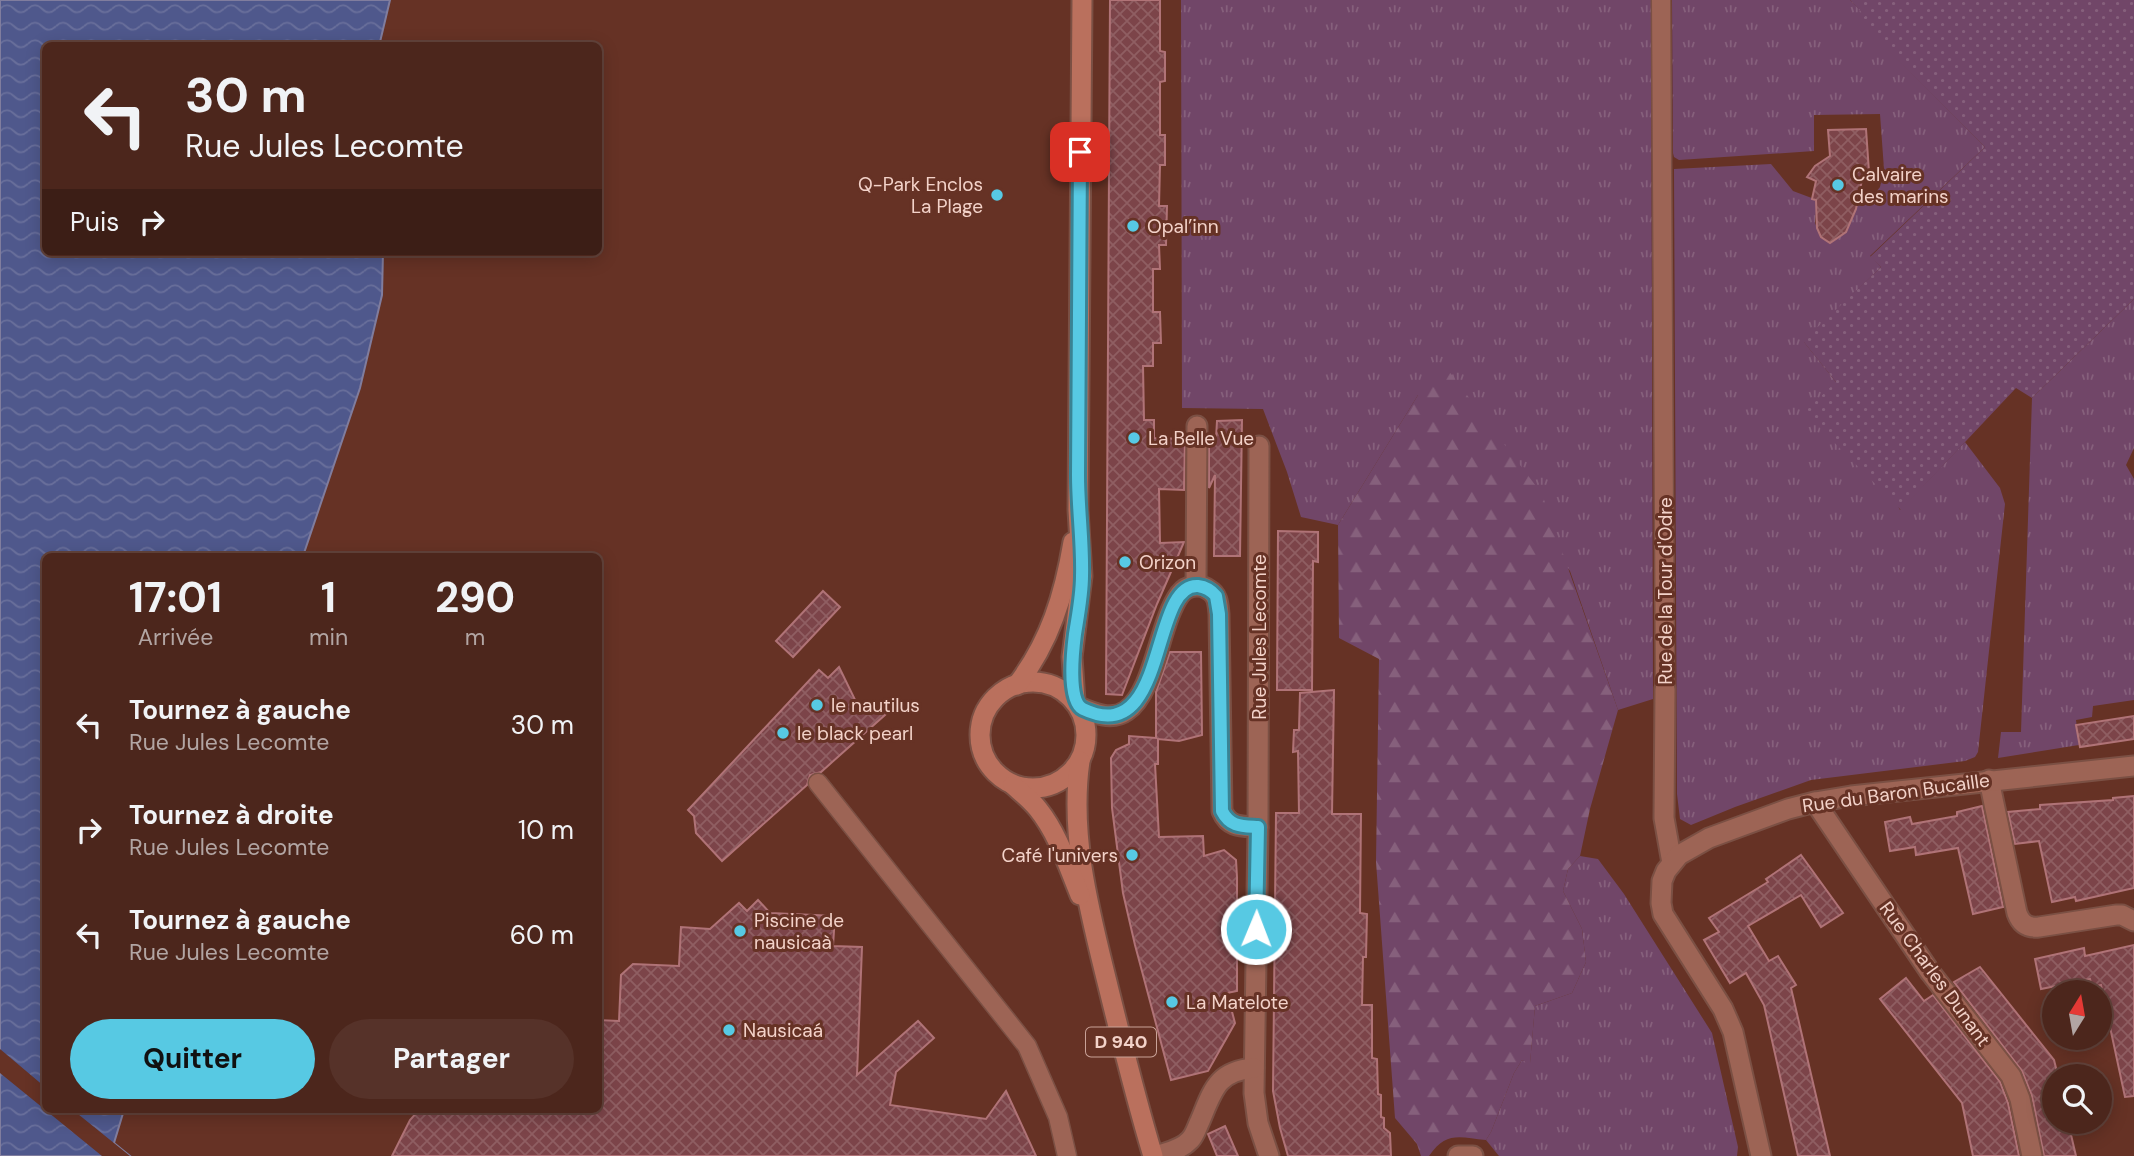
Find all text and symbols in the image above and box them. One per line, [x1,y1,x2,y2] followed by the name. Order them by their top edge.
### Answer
[185,63,307,127] text: 30 m
[70,70,161,161] icon: left
[1050,122,1110,182] pin
[185,125,464,167] text: Rue Jules Lecomte
[1061,133,1099,171] icon: arrive
[1852,162,1949,209] place label: Calvaire des marins
[858,172,983,219] place label: Q-Park Enclos La Plage
[1830,177,1846,193] marker: Calvaire des marins
[989,187,1005,203] marker: Q-Park Enclos La Plage
[133,203,171,241] icon: right
[70,205,119,239] text: Puis
[1147,214,1219,239] place label: Opal’inn
[1125,218,1141,234] marker: Opal’inn
[1148,426,1254,451] place label: La Belle Vue
[1126,430,1142,446] marker: La Belle Vue
[1653,497,1678,685] street label: Rue de la Tour d'Odre
[1139,550,1196,575] place label: Orizon
[1117,554,1133,570] marker: Orizon
[1247,554,1272,720] street label: Rue Jules Lecomte
[129,570,222,625] text: 17:01
[321,570,336,625] text: 1
[435,570,515,625] text: 290
[138,622,213,652] text: Arrivée
[309,622,348,652] text: min
[465,622,485,652] text: m
[129,693,351,727] text: Tournez à gauche
[831,693,920,718] place label: le nautilus
[809,697,825,713] marker: le nautilus
[70,706,108,744] icon: left
[511,708,574,742] text: 30 m
[797,721,913,746] place label: le black pearl
[775,725,791,741] marker: le black pearl
[129,727,329,757] text: Rue Jules Lecomte
[1801,767,1991,819] street label: Rue du Baron Bucaille
[129,798,334,832] text: Tournez à droite
[70,811,108,849] icon: right
[518,813,574,847] text: 10 m
[129,832,329,862] text: Rue Jules Lecomte
[1002,843,1118,868] place label: Café l'univers
[1124,847,1140,863] marker: Café l'univers
[1219,892,1293,966] position arrow
[1874,897,1996,1051] street label: Rue Charles Dunant
[129,903,351,937] text: Tournez à gauche
[754,908,844,955] place label: Piscine de nausicaà
[70,916,108,954] icon: left
[510,918,574,952] text: 60 m
[732,923,748,939] marker: Piscine de nausicaà
[129,937,329,967] text: Rue Jules Lecomte
[2042,980,2112,1050] north arrow
[2042,980,2112,1134] map controls
[1186,990,1289,1015] place label: La Matelote
[1164,994,1180,1010] marker: La Matelote
[743,1018,823,1043] place label: Nausicaá
[70,1019,315,1099] button: Quitter
[329,1019,574,1099] button: Partager
[721,1022,737,1038] marker: Nausicaá
[1086,1028,1156,1056] road number: D 940
[2042,1064,2112,1134] button: search

